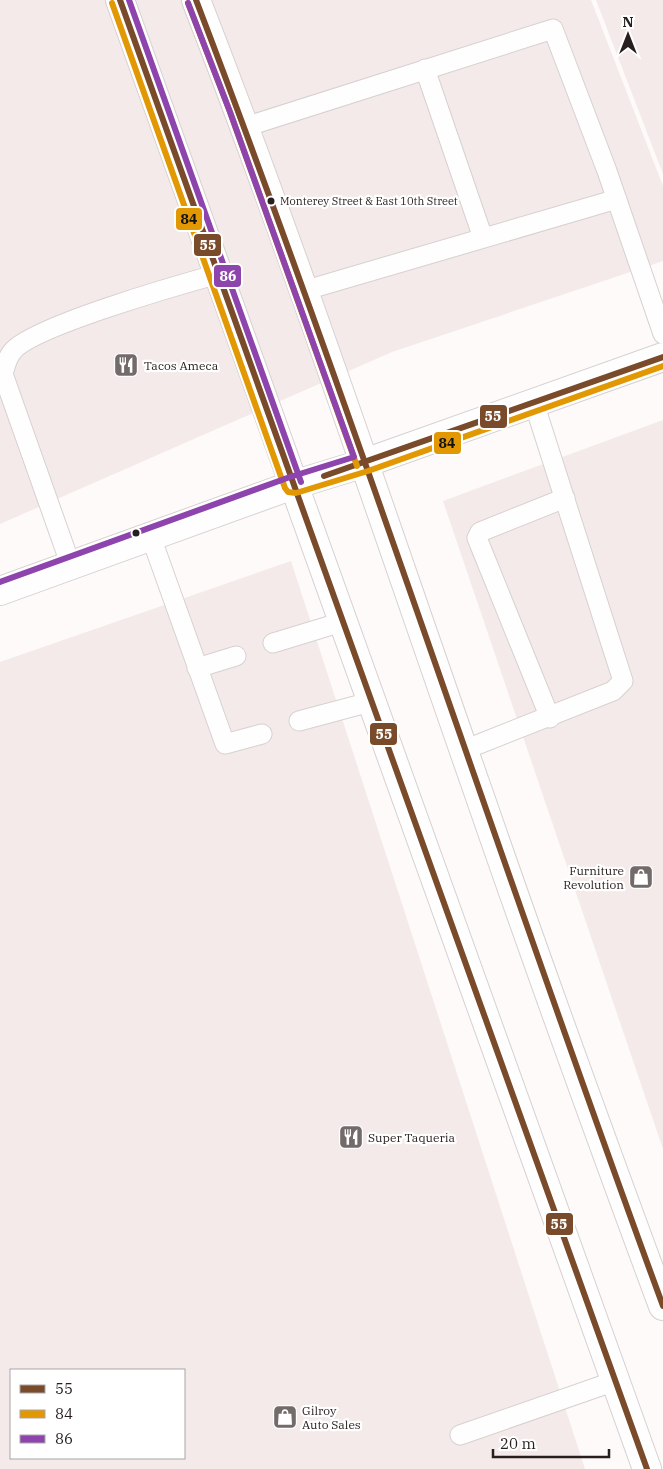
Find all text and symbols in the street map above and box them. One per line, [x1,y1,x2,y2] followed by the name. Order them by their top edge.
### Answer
[603,10,653,60] north arrow
[622,13,634,31] text: N
[280,194,458,208] place label: Monterey Street & East 10th Street
[266,196,276,206] marker: Monterey Street & East 10th Street
[175,207,203,231] line badge: 84
[181,210,197,228] text: 84
[193,233,222,257] line badge: 55
[200,236,216,254] text: 55
[213,264,242,288] line badge: 86
[220,267,236,285] text: 86
[113,352,139,378] restaurant icon: Tacos Ameca
[144,358,219,373] place label: Tacos Ameca
[479,404,508,429] line badge: 55
[485,407,501,425] text: 55
[433,431,462,455] line badge: 84
[439,434,455,452] text: 84
[131,528,141,538] unlabelled marker
[369,722,398,746] line badge: 55
[376,725,392,743] text: 55
[563,863,624,892] place label: Furniture Revolution
[628,864,654,890] shop icon: Furniture Revolution
[338,1124,364,1150] restaurant icon: Super Taqueria
[368,1130,456,1145] place label: Super Taqueria
[545,1212,574,1236] line badge: 55
[551,1215,567,1233] text: 55
[10,1369,185,1459] legend
[55,1379,73,1398] text: 55
[302,1403,361,1432] place label: Gilroy Auto Sales
[55,1404,73,1423] text: 84
[272,1404,298,1430] shop icon: Gilroy Auto Sales
[493,1426,609,1458] scale bar
[55,1429,73,1448] text: 86
[500,1434,536,1453] text: 20 m

